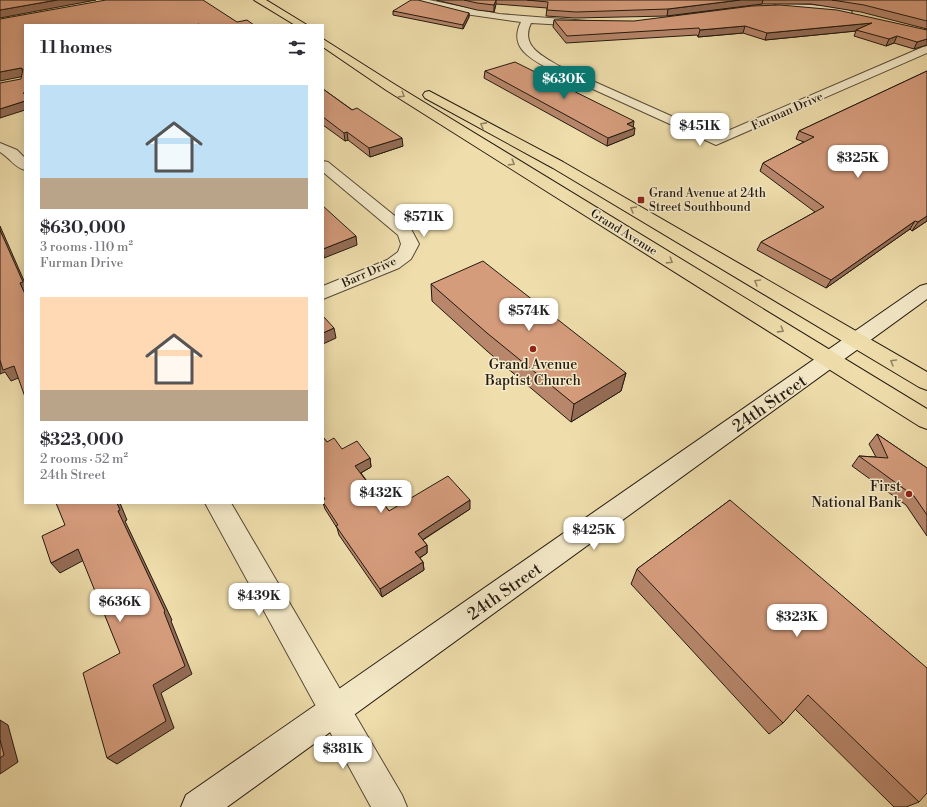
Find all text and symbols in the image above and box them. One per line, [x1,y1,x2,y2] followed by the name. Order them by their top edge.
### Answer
[40,37,112,59] text: 11 homes
[286,37,308,59] icon: filters
[536,66,592,100] pin: $630K
[542,71,586,87] text: $630K
[749,89,825,134] street label: Furman Drive
[398,90,405,97] one-way arrow
[138,111,210,183] icon: home
[672,113,728,147] pin: $451K
[679,118,721,134] text: $451K
[480,122,487,129] one-way arrow
[830,145,886,179] pin: $325K
[837,150,879,166] text: $325K
[508,158,515,166] one-way arrow
[649,186,766,215] place label: Grand Avenue at 24th Street Southbound
[636,195,646,205] marker: Grand Avenue at 24th Street Southbound
[396,204,452,238] pin: $571K
[588,206,660,259] street label: Grand Avenue
[630,207,637,214] one-way arrow
[404,209,444,225] text: $571K
[40,217,126,239] text: $630,000
[40,239,133,255] text: 3 rooms · 110 m²
[339,254,399,292] street label: Barr Drive
[40,255,123,271] text: Furman Drive
[666,257,673,264] one-way arrow
[754,280,761,287] one-way arrow
[501,298,557,332] pin: $574K
[508,303,550,319] text: $574K
[138,323,210,395] icon: home
[777,325,784,332] one-way arrow
[528,344,538,354] marker: Grand Avenue Baptist Church
[484,356,582,390] place label: Grand Avenue Baptist Church
[890,359,897,367] one-way arrow
[728,370,811,437] street label: 24th Street
[40,429,124,451] text: $323,000
[40,451,128,467] text: 2 rooms · 52 m²
[40,467,106,483] text: 24th Street
[811,478,902,512] place label: First National Bank
[353,480,409,514] pin: $432K
[360,485,402,501] text: $432K
[904,489,914,499] marker: First National Bank
[566,517,622,551] pin: $425K
[572,522,616,538] text: $425K
[463,558,546,625] street label: 24th Street
[231,583,287,617] pin: $439K
[238,588,281,604] text: $439K
[92,589,148,623] pin: $636K
[99,594,141,610] text: $636K
[769,604,825,638] pin: $323K
[776,609,818,625] text: $323K
[315,736,371,770] pin: $381K
[323,741,363,757] text: $381K

